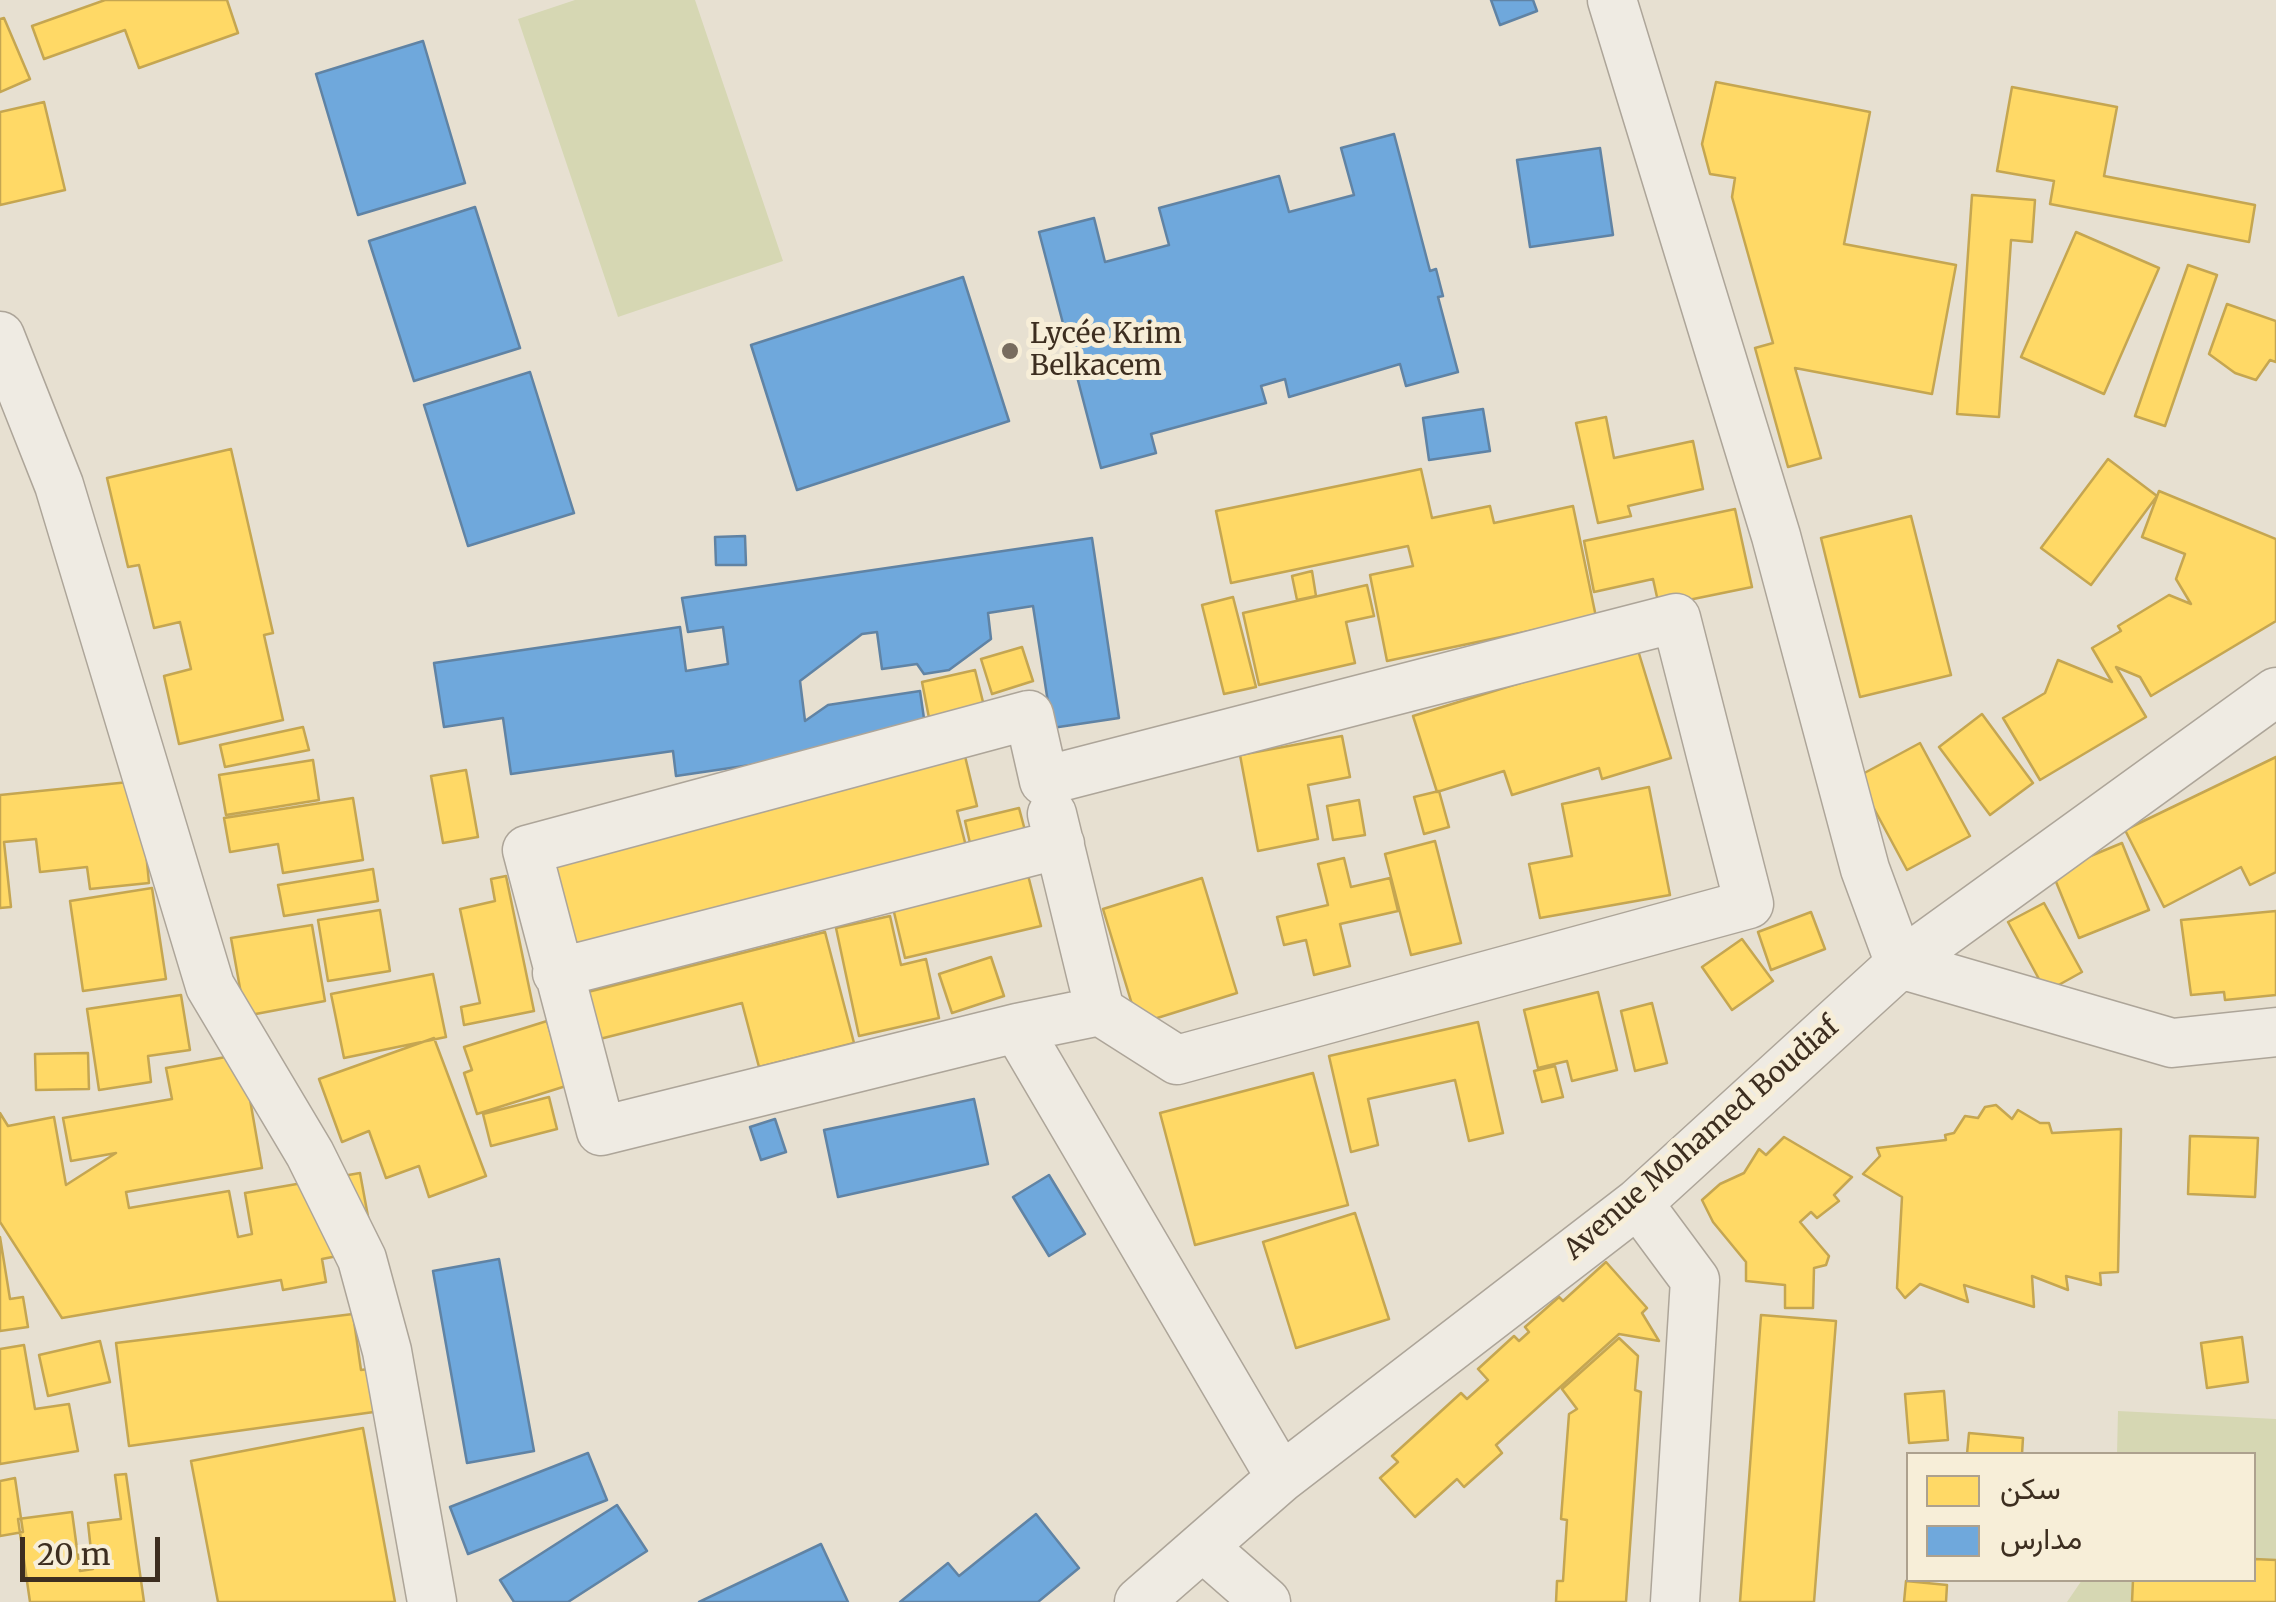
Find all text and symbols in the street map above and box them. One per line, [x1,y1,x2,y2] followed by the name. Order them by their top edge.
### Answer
[1030,318,1182,384] place label: Lycée Krim Belkacem
[999,340,1021,362] marker: Lycée Krim Belkacem
[1558,1011,1846,1267] street label: Avenue Mohamed Boudiaf
[1906,1452,2256,1582] legend
[2000,1469,2061,1507] text: سكن
[25,1517,165,1579] scale bar
[2000,1519,2082,1557] text: مدارس
[37,1535,110,1573] text: 20 m

